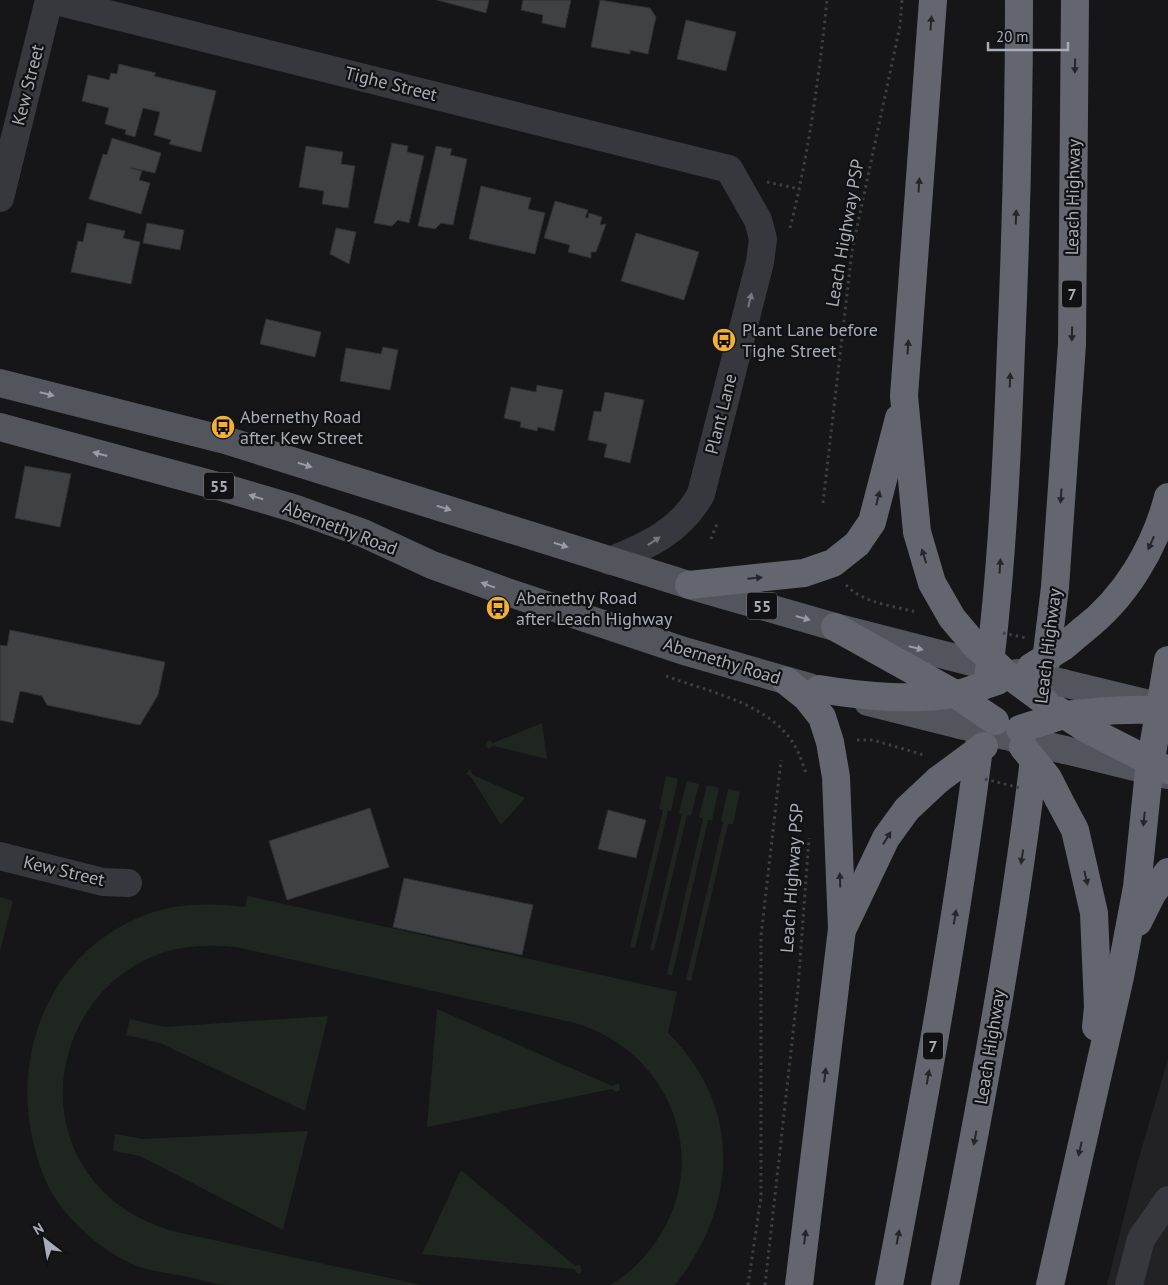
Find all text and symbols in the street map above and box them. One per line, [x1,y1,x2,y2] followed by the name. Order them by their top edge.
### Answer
[927,15,935,31] one-way arrow
[988,20,1068,52] scale bar
[996,27,1029,46] text: 20 m
[6,42,49,128] street label: Kew Street
[1071,58,1079,74] one-way arrow
[343,61,440,106] street label: Tighe Street
[1060,138,1085,255] street label: Leach Highway
[820,157,869,309] street label: Leach Highway PSP
[916,177,924,193] one-way arrow
[1012,209,1020,225] one-way arrow
[1062,280,1082,308] road number: 7
[746,293,754,308] one-way arrow
[742,318,878,362] place label: Plant Lane before Tighe Street
[1068,326,1076,342] one-way arrow
[711,327,737,353] bus stop icon: Plant Lane before Tighe Street
[904,339,912,355] one-way arrow
[699,371,742,456] street label: Plant Lane
[1006,371,1014,387] one-way arrow
[40,391,55,399] one-way arrow
[240,405,363,449] place label: Abernethy Road after Kew Street
[210,414,236,440] bus stop icon: Abernethy Road after Kew Street
[92,450,107,458] one-way arrow
[298,461,313,469] one-way arrow
[204,472,234,500] road number: 55
[1057,488,1065,504] one-way arrow
[875,491,883,506] one-way arrow
[249,493,264,501] one-way arrow
[280,495,401,560] street label: Abernethy Road
[437,505,452,513] one-way arrow
[647,536,661,546] one-way arrow
[1147,536,1155,550] one-way arrow
[554,542,569,550] one-way arrow
[920,548,928,563] one-way arrow
[996,558,1004,574] one-way arrow
[747,574,763,582] one-way arrow
[480,581,495,589] one-way arrow
[516,586,673,630] place label: Abernethy Road after Leach Highway
[1029,586,1066,705] street label: Leach Highway
[747,592,777,620] road number: 55
[485,595,511,621] bus stop icon: Abernethy Road after Leach Highway
[796,614,811,622] one-way arrow
[661,632,783,689] street label: Abernethy Road
[909,644,924,652] one-way arrow
[775,802,808,954] street label: Leach Highway PSP
[1139,811,1147,827] one-way arrow
[882,832,892,845] one-way arrow
[1017,849,1025,865] one-way arrow
[21,850,107,891] street label: Kew Street
[1082,870,1090,885] one-way arrow
[836,872,844,888] one-way arrow
[951,909,959,925] one-way arrow
[969,987,1010,1106] street label: Leach Highway
[923,1032,943,1060] road number: 7
[821,1067,829,1083] one-way arrow
[924,1069,932,1085] one-way arrow
[970,1130,978,1146] one-way arrow
[1076,1142,1084,1157] one-way arrow
[20,1215,70,1265] north arrow
[30,1219,47,1239] text: N
[801,1228,809,1244] one-way arrow
[894,1230,902,1245] one-way arrow

